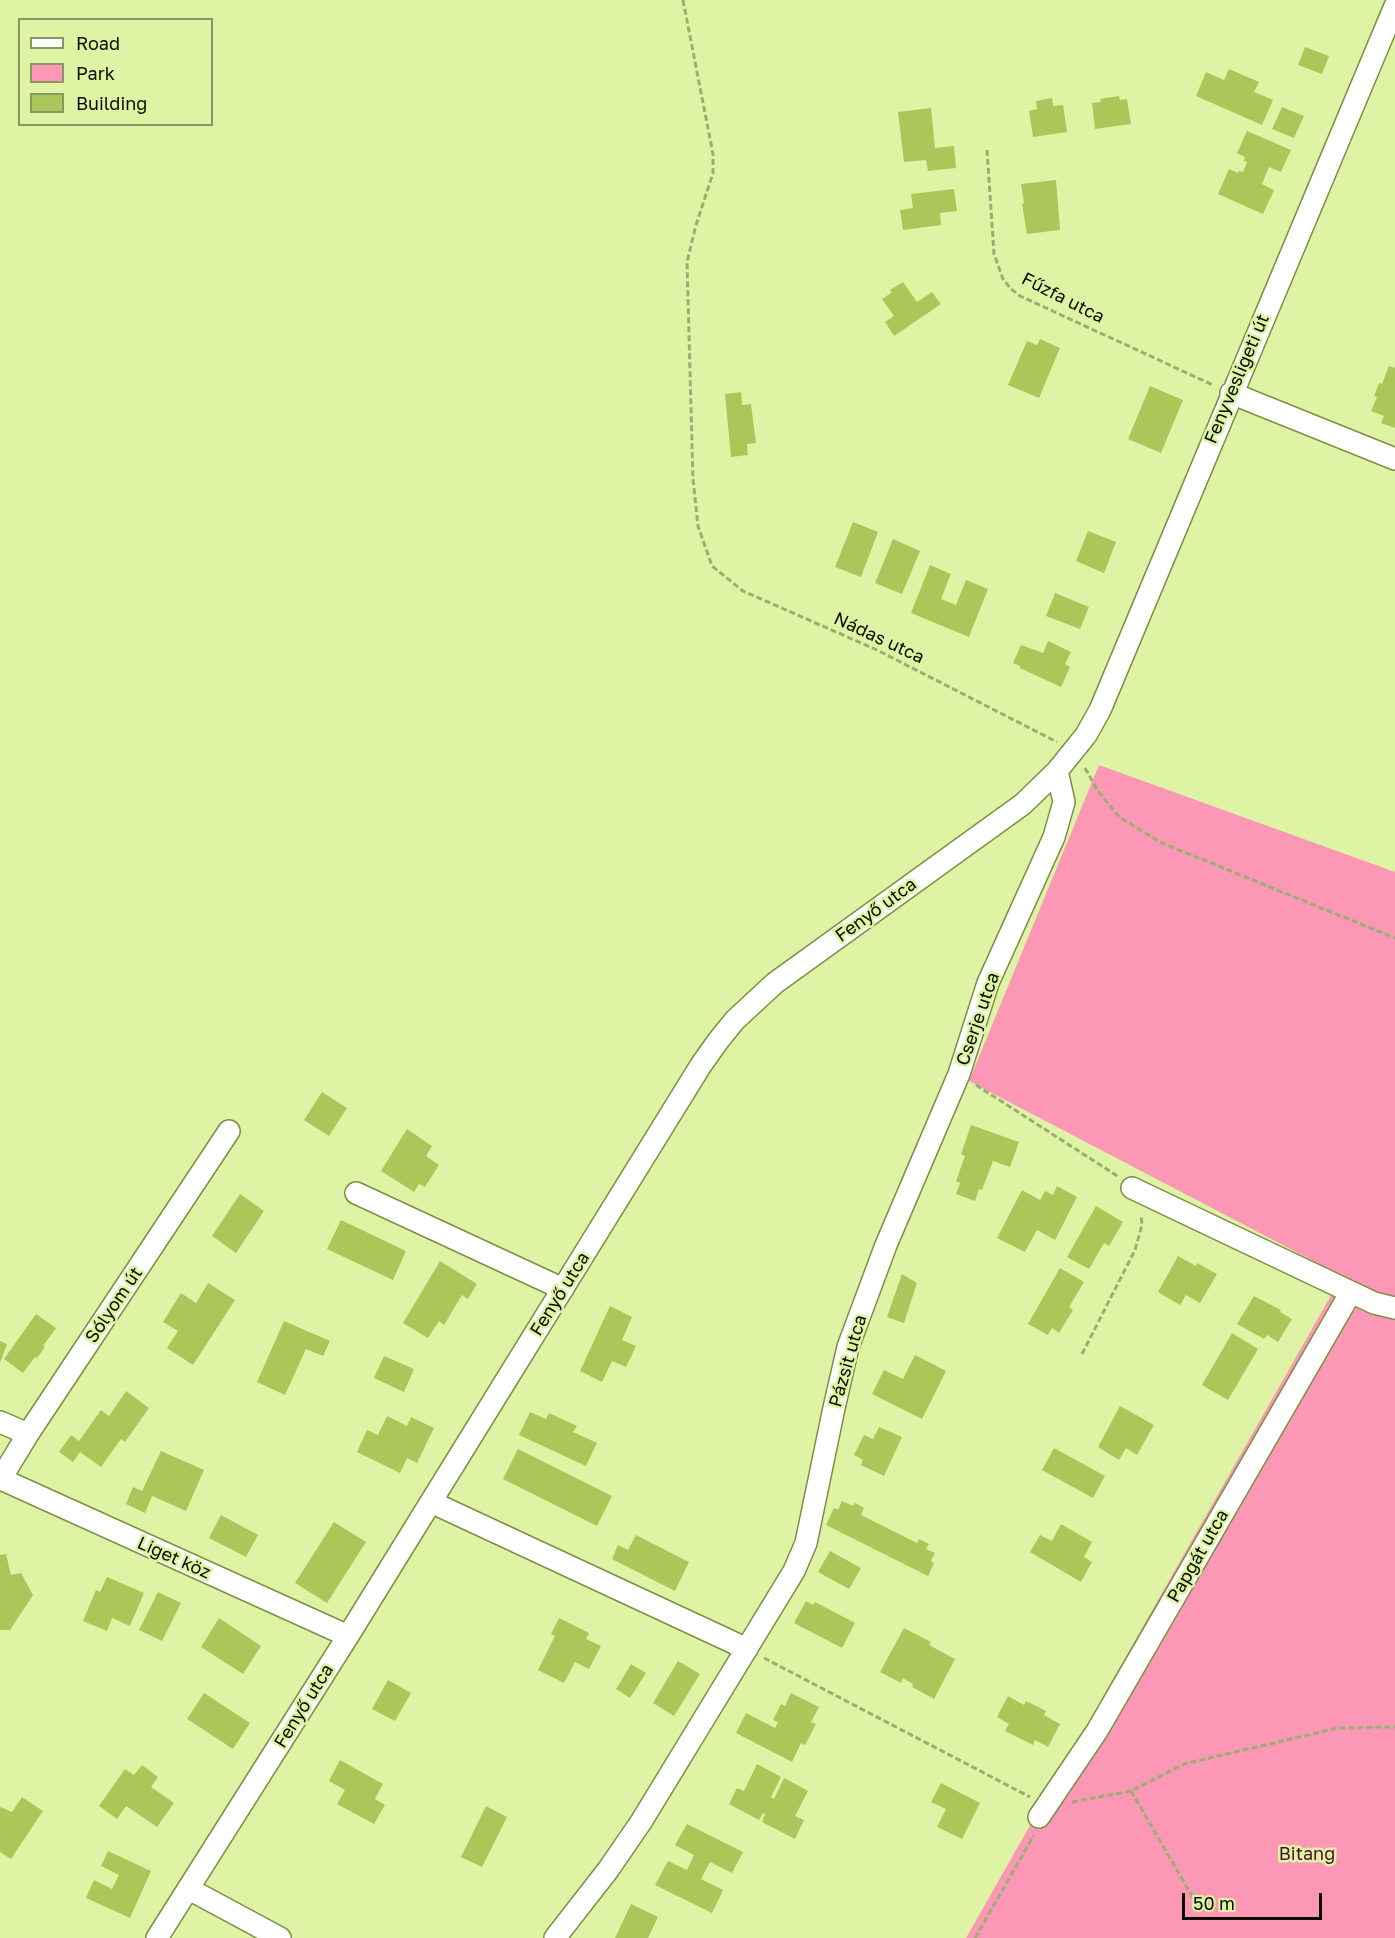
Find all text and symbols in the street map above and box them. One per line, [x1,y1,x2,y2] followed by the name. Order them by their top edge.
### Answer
[18,18,213,126] legend
[76,32,120,54] text: Road
[76,62,115,84] text: Park
[76,92,147,114] text: Building
[1018,268,1108,328] street label: Fűzfa utca
[1200,311,1274,447] street label: Fenyvesligeti út
[830,608,928,668] street label: Nádas utca
[831,873,921,947] street label: Fenyő utca
[952,970,1004,1068] street label: Cserje utca
[526,1248,594,1340] street label: Fenyő utca
[81,1263,147,1347] street label: Sólyom út
[825,1312,871,1410] street label: Pázsit utca
[1163,1506,1233,1606] street label: Papgát utca
[134,1532,214,1584] street label: Liget köz
[270,1660,338,1752] street label: Fenyő utca
[1279,1843,1335,1865] park label: Bitang
[1185,1881,1324,1919] scale bar
[1193,1892,1235,1914] text: 50 m

